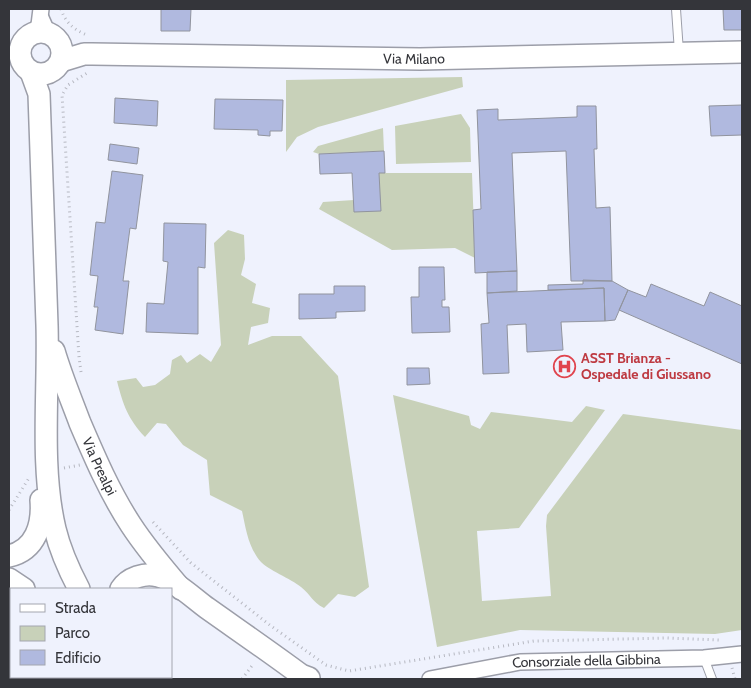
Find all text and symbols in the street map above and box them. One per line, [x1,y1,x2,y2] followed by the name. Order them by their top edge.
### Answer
[383,49,445,68] street label: Via Milano
[581,349,711,383] place label: ASST Brianza - Ospedale di Giussano
[553,354,577,378] hospital icon: ASST Brianza - Ospedale di Giussano
[78,434,121,498] street label: Via Prealpi
[10,588,172,678] legend
[55,599,97,617] text: Strada
[55,624,90,642] text: Parco
[55,649,101,667] text: Edificio
[511,650,661,672] street label: Consorziale della Gibbina

